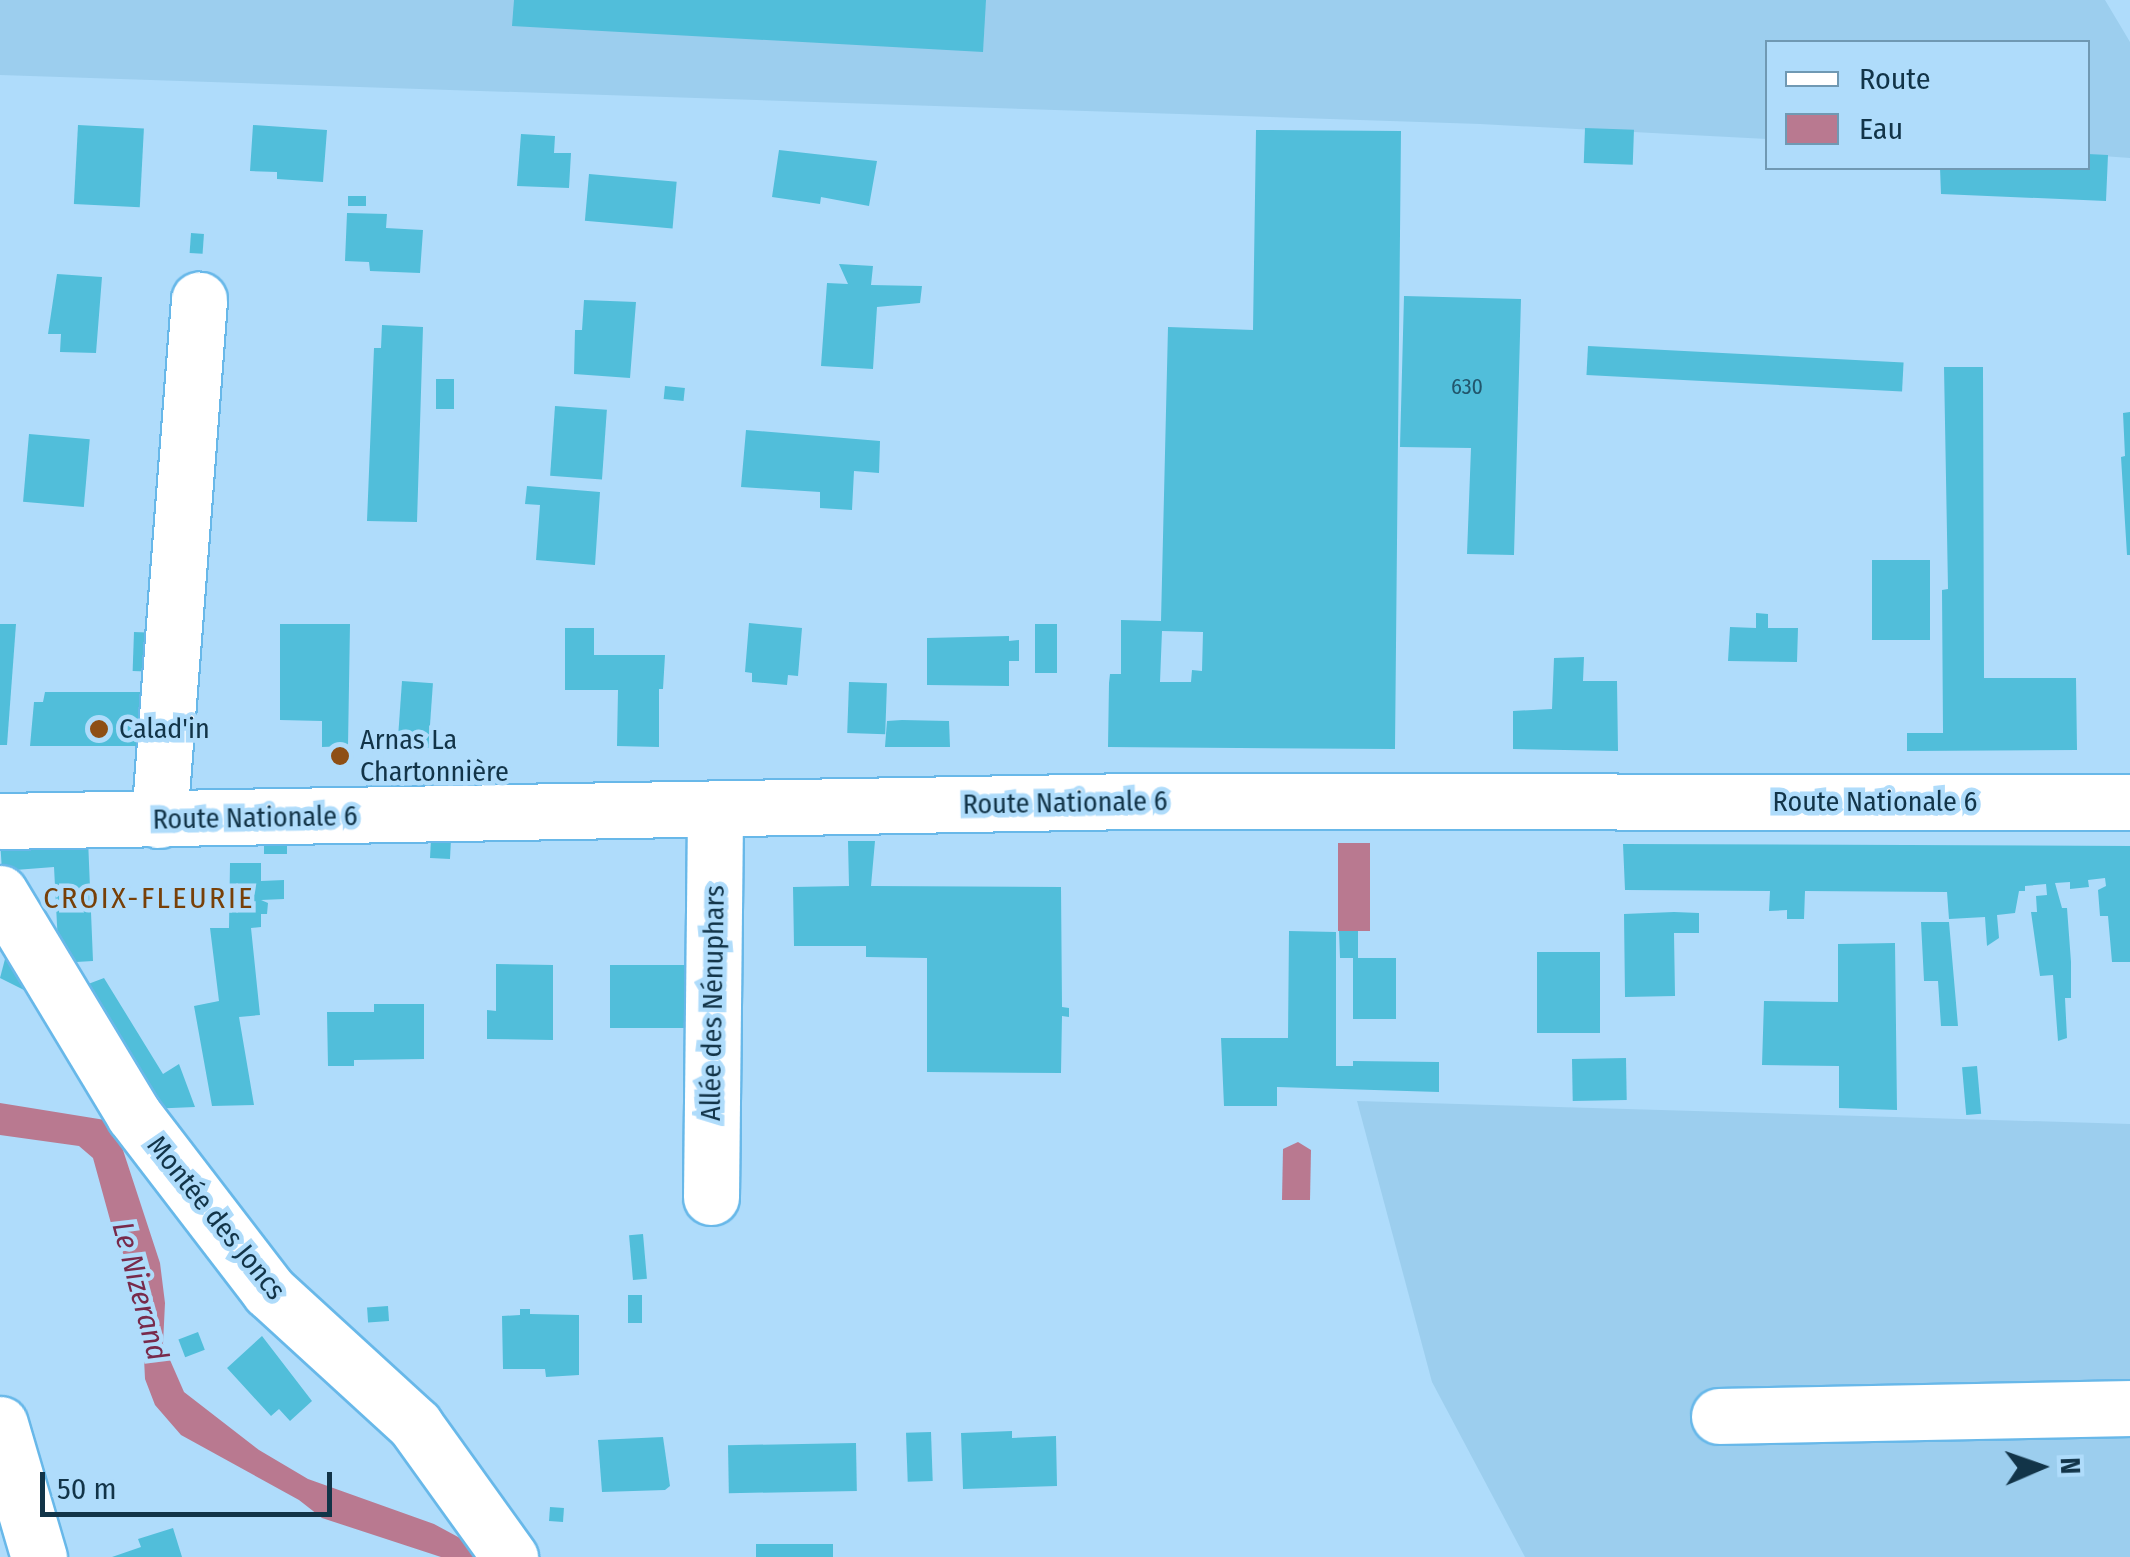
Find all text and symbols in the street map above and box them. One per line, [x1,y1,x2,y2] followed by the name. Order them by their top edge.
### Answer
[1765,40,2090,170] legend
[1859,61,1931,97] text: Route
[1859,111,1903,147] text: Eau
[1451,374,1483,400] house number: 630
[119,712,210,746] place label: Calad'in
[88,718,110,740] marker: Calad'in
[360,723,509,789] place label: Arnas La Chartonnière
[329,745,351,767] marker: Arnas La Chartonnière
[962,784,1168,822] street label: Route Nationale 6
[1773,785,1977,819] street label: Route Nationale 6
[152,799,358,837] street label: Route Nationale 6
[43,880,255,916] district label: CROIX-FLEURIE
[694,885,732,1121] street label: Allée des Nénuphars
[140,1129,292,1307] street label: Montée des Joncs
[104,1218,176,1364] water label: Le Nizerand
[1990,1417,2090,1517] north arrow
[45,1452,338,1514] scale bar
[2054,1457,2087,1475] text: N
[57,1471,117,1507] text: 50 m

